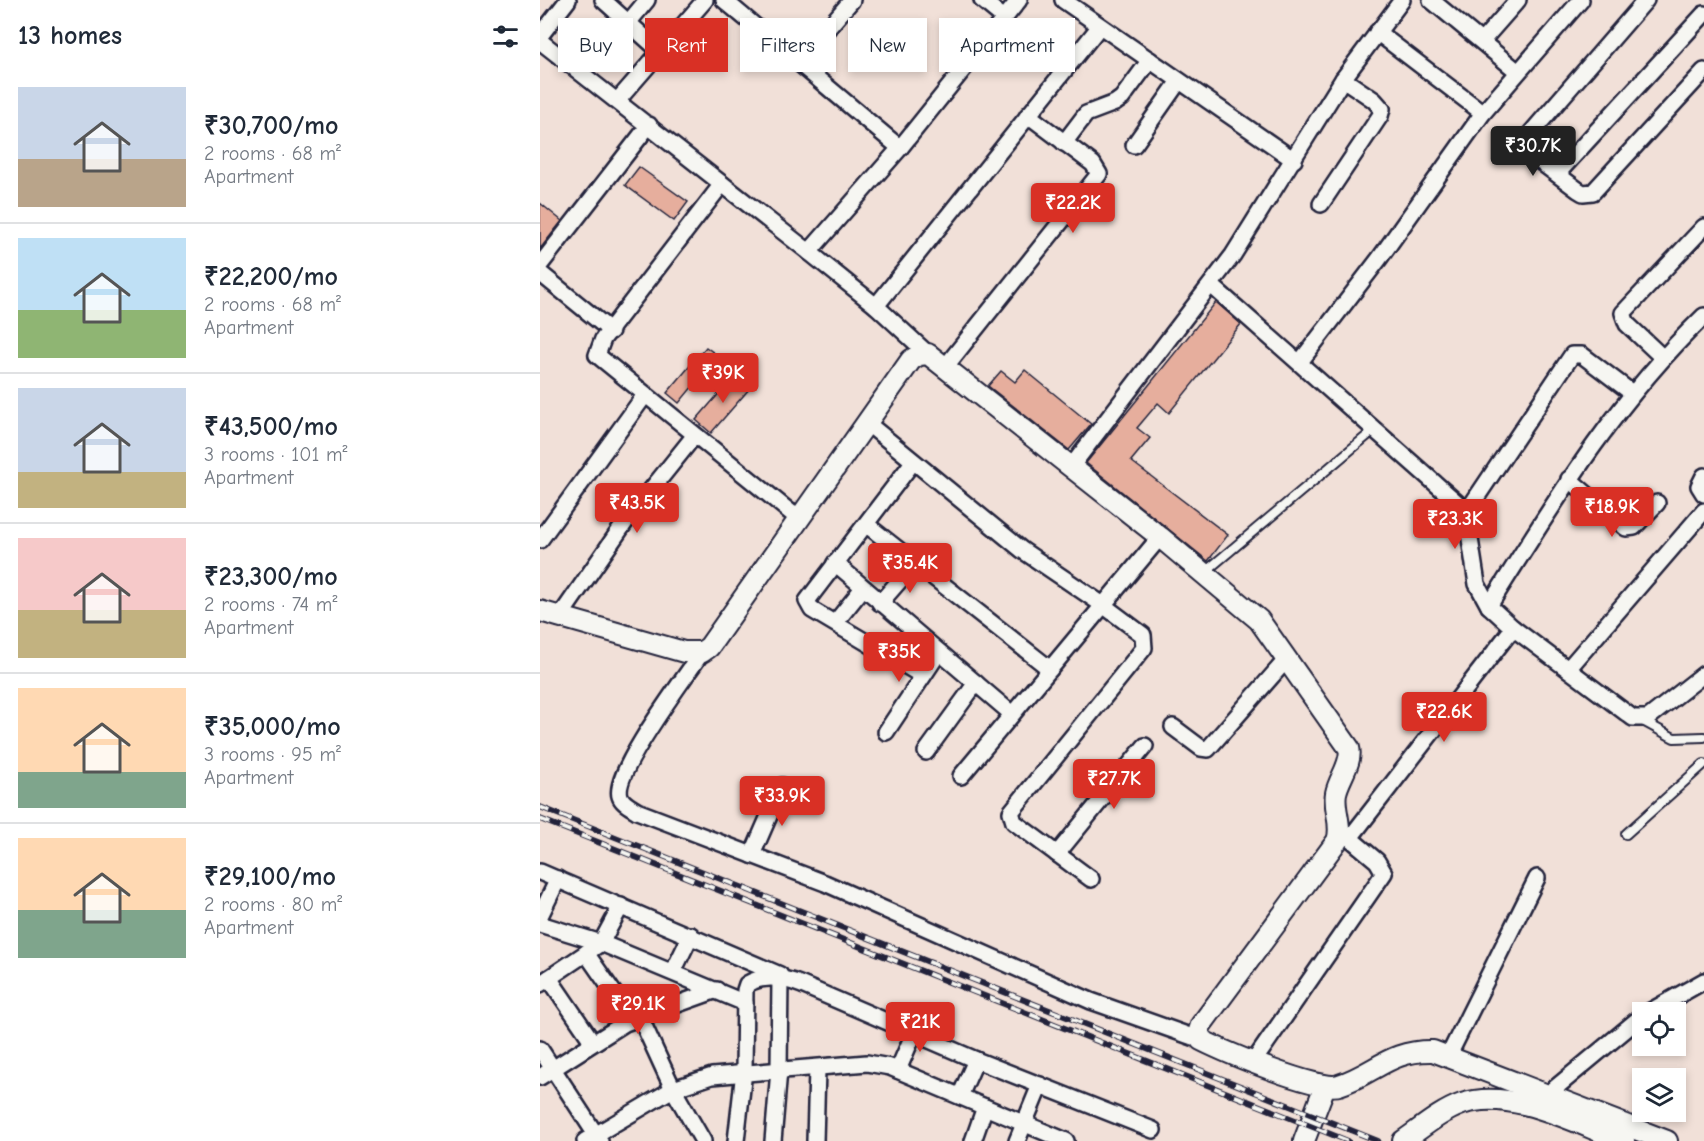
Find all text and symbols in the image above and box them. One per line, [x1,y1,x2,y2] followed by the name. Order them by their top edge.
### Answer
[558,18,633,72] chip: Buy
[645,18,728,72] chip: Rent
[740,18,836,72] chip: Filters
[848,18,927,72] chip: New
[939,18,1075,72] chip: Apartment
[489,20,522,53] icon: filters
[18,21,122,51] text: 13 homes
[66,111,138,183] icon: home
[204,111,339,141] text: ₹30,700/mo
[1484,126,1582,177] pin: ₹30.7K
[1505,134,1561,157] text: ₹30.7K
[204,142,341,165] text: 2 rooms · 68 m²
[204,165,294,188] text: Apartment
[1024,183,1122,234] pin: ₹22.2K
[1045,191,1101,214] text: ₹22.2K
[66,262,138,334] icon: home
[204,262,338,292] text: ₹22,200/mo
[204,293,341,316] text: 2 rooms · 68 m²
[204,316,294,339] text: Apartment
[687,353,759,404] pin: ₹39K
[701,361,745,384] text: ₹39K
[66,412,138,484] icon: home
[204,412,338,442] text: ₹43,500/mo
[204,443,348,466] text: 3 rooms · 101 m²
[204,466,294,489] text: Apartment
[588,483,686,534] pin: ₹43.5K
[1563,487,1661,538] pin: ₹18.9K
[609,491,665,514] text: ₹43.5K
[1585,495,1639,518] text: ₹18.9K
[1406,499,1504,550] pin: ₹23.3K
[1427,507,1483,530] text: ₹23.3K
[861,543,959,594] pin: ₹35.4K
[882,551,938,574] text: ₹35.4K
[66,562,138,634] icon: home
[204,562,338,592] text: ₹23,300/mo
[204,593,337,616] text: 2 rooms · 74 m²
[204,616,294,639] text: Apartment
[863,632,935,683] pin: ₹35K
[877,640,921,663] text: ₹35K
[1395,692,1493,743] pin: ₹22.6K
[1416,700,1472,723] text: ₹22.6K
[66,712,138,784] icon: home
[204,712,341,742] text: ₹35,000/mo
[204,743,341,766] text: 3 rooms · 95 m²
[1065,759,1163,810] pin: ₹27.7K
[204,766,294,789] text: Apartment
[1087,767,1141,790] text: ₹27.7K
[733,776,831,827] pin: ₹33.9K
[754,784,810,807] text: ₹33.9K
[66,862,138,934] icon: home
[204,862,336,892] text: ₹29,100/mo
[204,893,342,916] text: 2 rooms · 80 m²
[204,916,294,939] text: Apartment
[589,984,687,1035] pin: ₹29.1K
[611,992,665,1015] text: ₹29.1K
[884,1002,956,1053] pin: ₹21K
[1632,1002,1686,1122] map controls
[1632,1002,1686,1056] button: locate
[900,1010,940,1033] text: ₹21K
[1632,1068,1686,1122] button: layers

